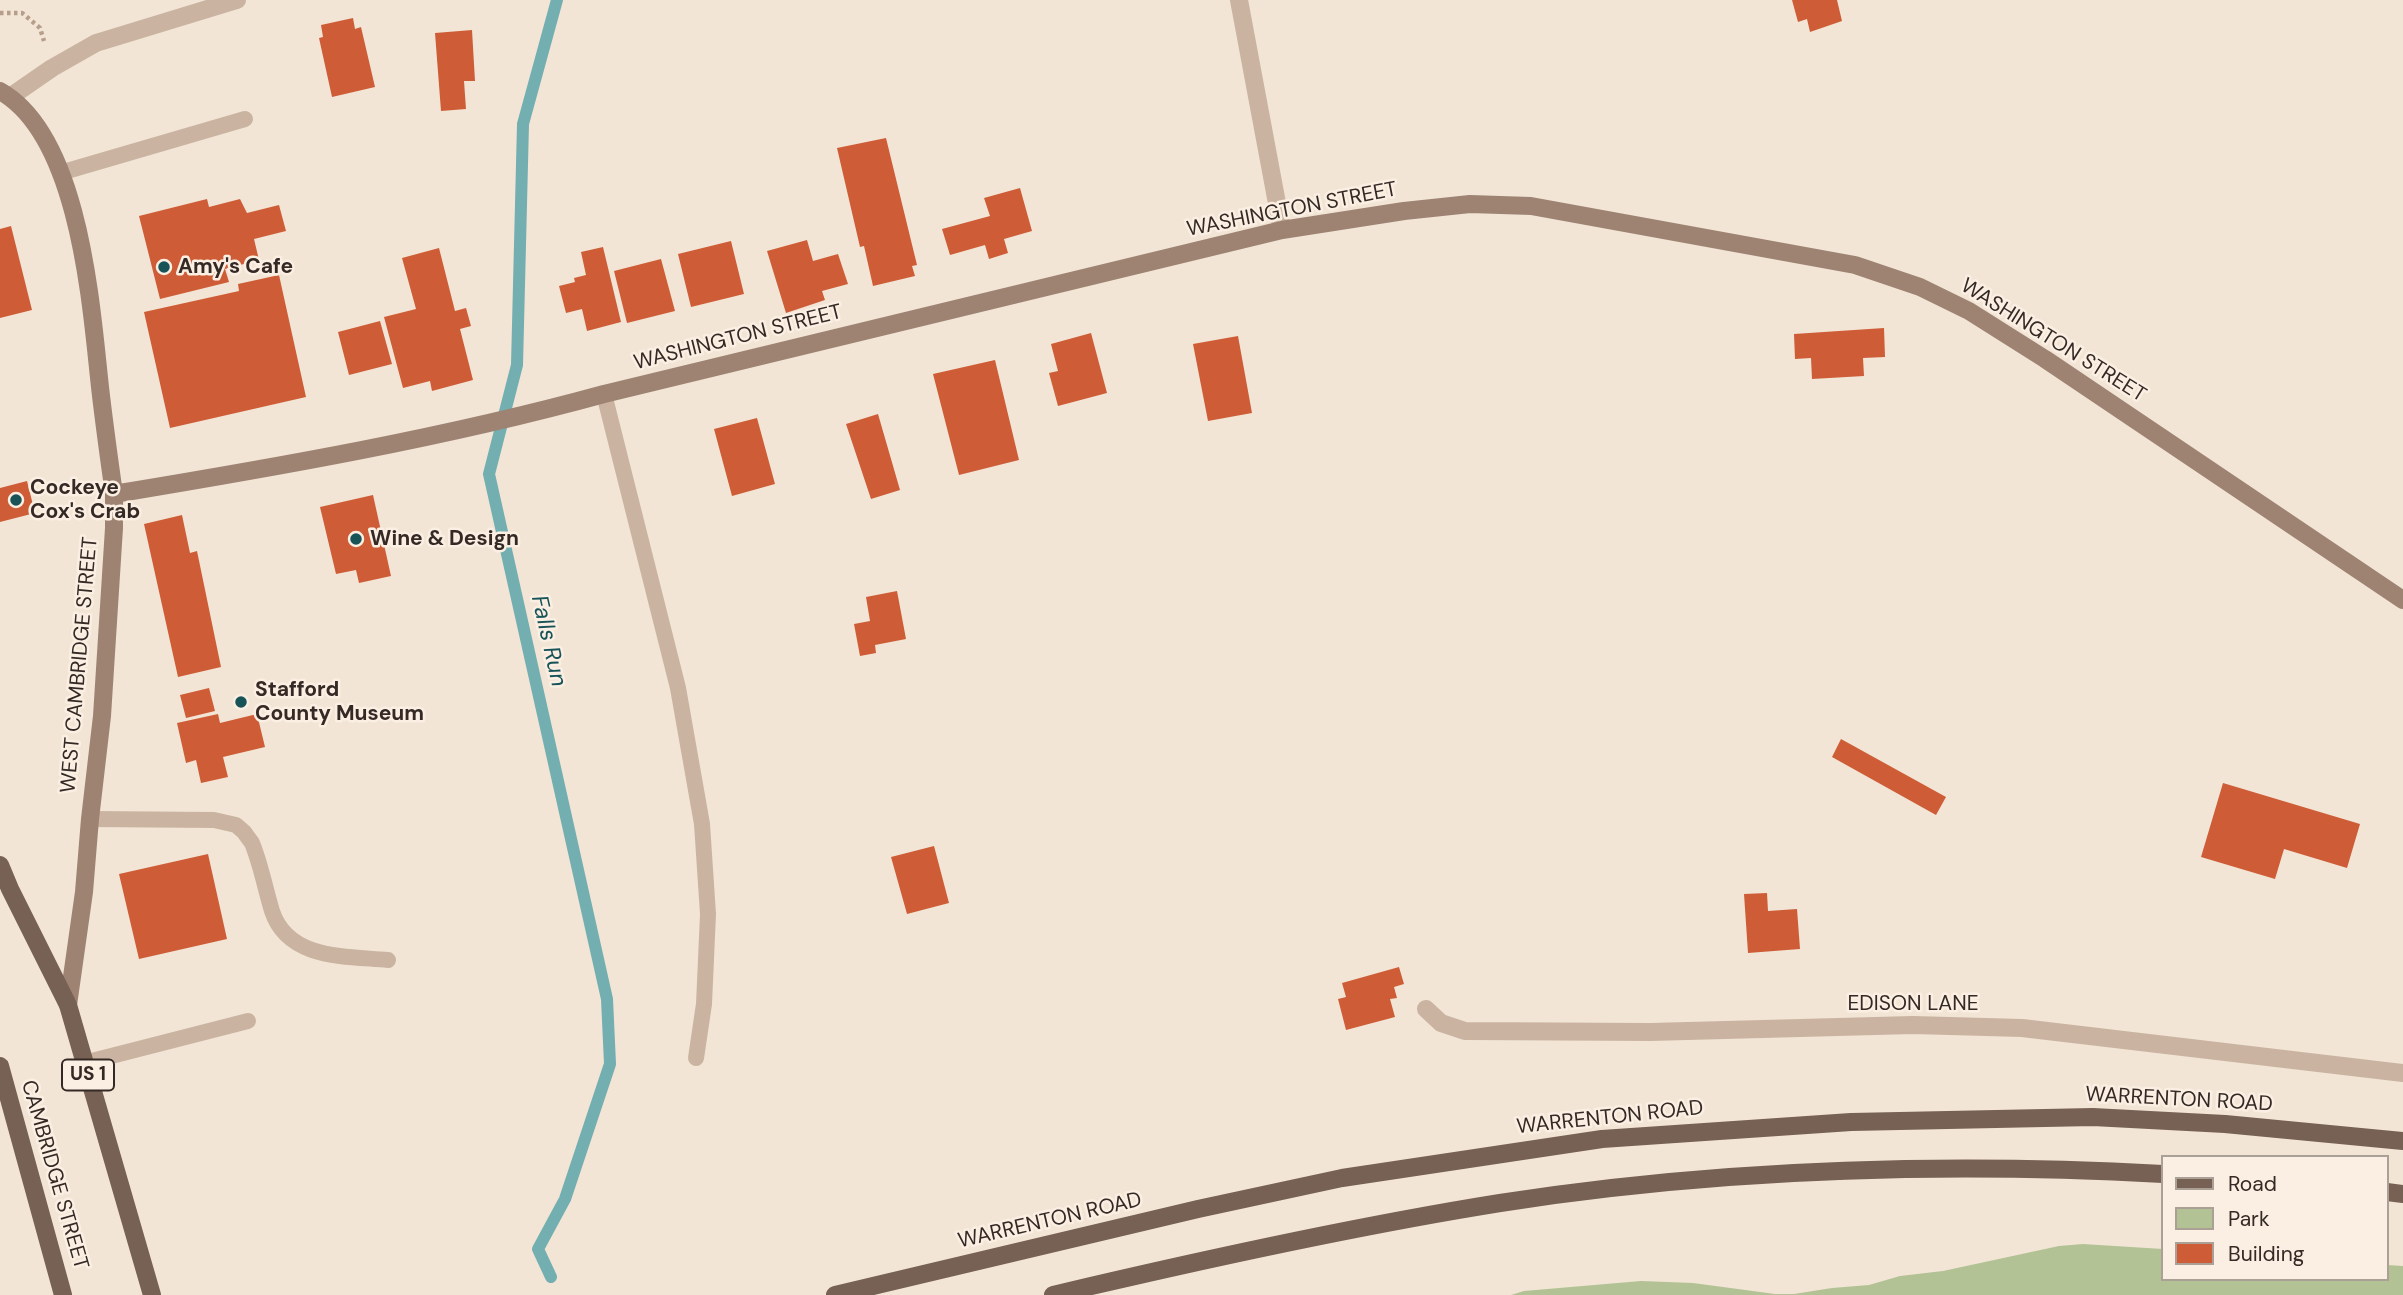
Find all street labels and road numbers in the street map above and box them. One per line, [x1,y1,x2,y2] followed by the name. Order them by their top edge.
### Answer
[1185,177,1399,243] street label: WASHINGTON STREET
[1956,274,2150,408] street label: WASHINGTON STREET
[631,300,845,376] street label: WASHINGTON STREET
[56,536,104,794] street label: WEST CAMBRIDGE STREET
[1847,991,1979,1017] street label: EDISON LANE
[62,1060,114,1091] road number: US 1
[15,1077,93,1273] street label: CAMBRIDGE STREET
[2085,1083,2273,1117] street label: WARRENTON ROAD
[1515,1096,1705,1140] street label: WARRENTON ROAD
[956,1188,1144,1254] street label: WARRENTON ROAD

